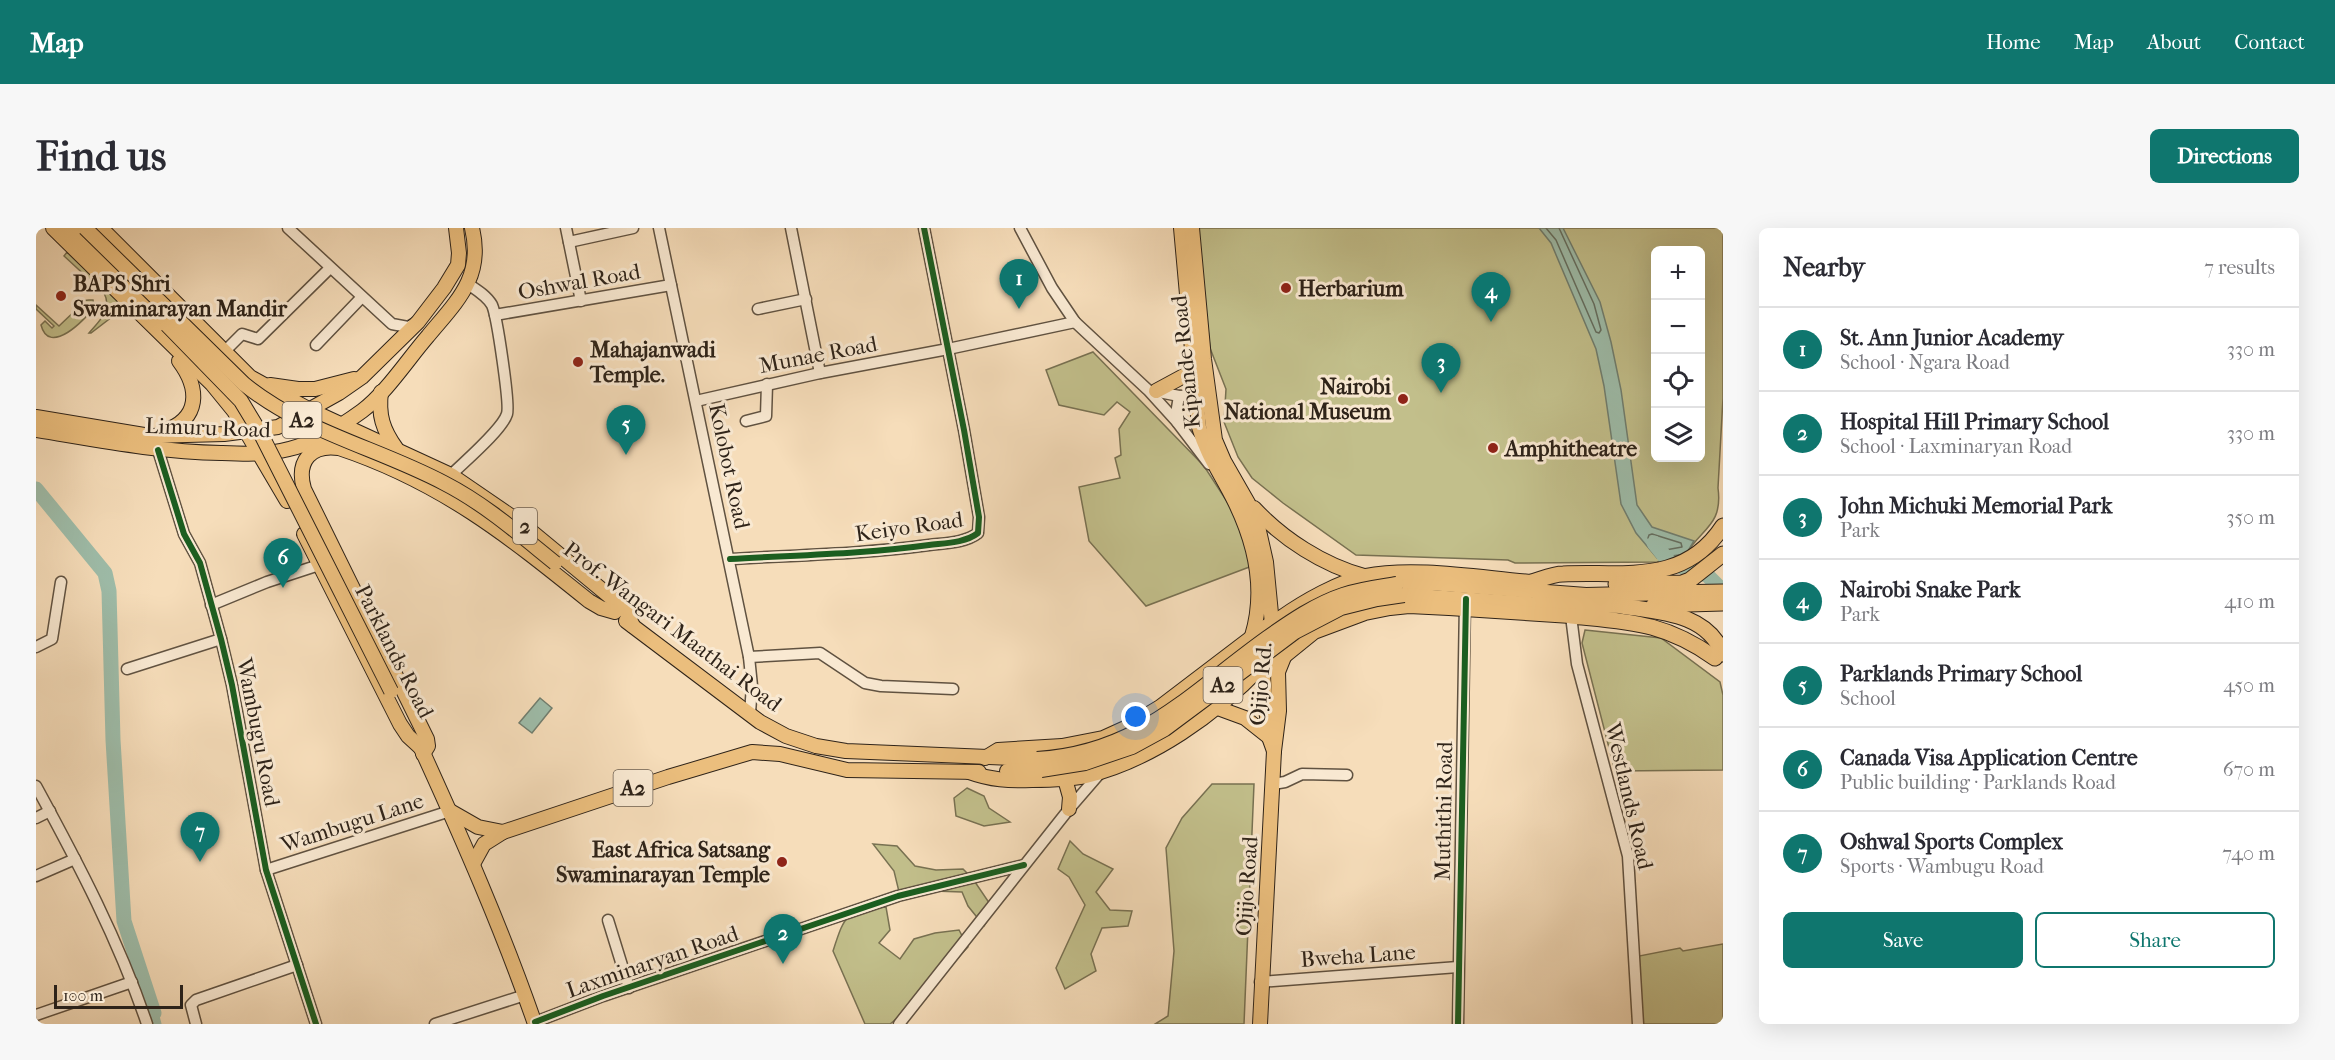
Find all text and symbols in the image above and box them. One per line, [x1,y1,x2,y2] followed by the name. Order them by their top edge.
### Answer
[30,26,84,59] text: Map
[1986,30,2041,54] text: Home
[2074,30,2114,54] text: Map
[2147,30,2201,54] text: About
[2234,30,2305,54] text: Contact
[2150,129,2299,183] button: Directions
[36,132,166,181] text: Find us
[1651,246,1705,462] map controls
[1651,246,1705,300] button: +
[1783,252,1865,283] text: Nearby
[2204,256,2275,279] text: 7 results
[516,258,643,306] street label: Oshwal Road
[1000,260,1038,309] pin: 1
[73,271,288,322] place label: BAPS Shri Swaminarayan Mandir
[1472,272,1510,322] pin: 4
[1298,276,1404,302] place label: Herbarium
[1279,281,1293,295] marker: Herbarium
[54,289,68,303] marker: BAPS Shri Swaminarayan Mandir
[1166,293,1206,430] street label: Kipande Road
[1651,300,1705,354] button: −
[1840,325,2064,351] text: St. Ann Junior Academy
[757,331,880,379] street label: Munae Road
[589,337,716,388] place label: Mahajanwadi Temple.
[1799,338,1806,361] text: 1
[2227,338,2275,361] text: 330 m
[1422,344,1460,393] pin: 3
[1840,351,2010,374] text: School · Ngara Road
[1651,354,1705,408] button: locate
[571,355,585,369] marker: Mahajanwadi Temple.
[1224,374,1392,425] place label: Nairobi National Museum
[1396,392,1410,406] marker: Nairobi National Museum
[703,401,755,532] street label: Kolobot Road
[282,402,322,438] road number: A2
[606,406,646,455] pin: 5
[1651,408,1705,462] button: layers
[1840,409,2109,435] text: Hospital Hill Primary School
[145,413,272,443] street label: Limuru Road
[1797,422,1808,445] text: 2
[2227,422,2275,445] text: 330 m
[1840,435,2072,458] text: School · Laxminaryan Road
[1503,436,1637,462] place label: Amphitheatre
[1486,441,1500,455] marker: Amphitheatre
[1840,493,2112,519] text: John Michuki Memorial Park
[853,506,966,547] street label: Keiyo Road
[1798,506,1807,529] text: 3
[2226,506,2275,529] text: 350 m
[513,508,537,544] road number: 2
[1840,519,1880,542] text: Park
[558,536,787,718] street label: Prof. Wangari Maathai Road
[264,538,302,588] pin: 6
[1840,577,2020,603] text: Nairobi Snake Park
[349,580,439,724] street label: Parklands Road
[1797,590,1808,613] text: 4
[2224,590,2275,613] text: 410 m
[1840,603,1880,626] text: Park
[1244,641,1278,727] street label: Ojijo Rd.
[231,655,285,810] street label: Wambugu Road
[1840,661,2082,687] text: Parklands Primary School
[1204,667,1242,703] road number: A2
[1798,674,1807,697] text: 5
[2223,674,2275,697] text: 450 m
[1840,687,1896,710] text: School
[1121,702,1150,731] your location
[1599,719,1659,873] street label: Westlands Road
[1430,740,1458,881] street label: Muthithi Road
[1840,745,2138,771] text: Canada Visa Application Centre
[1797,758,1808,781] text: 6
[2223,758,2275,781] text: 670 m
[614,770,652,806] road number: A2
[1840,771,2116,794] text: Public building · Parklands Road
[277,788,427,859] street label: Wambugu Lane
[180,812,220,862] pin: 7
[1840,829,2063,855] text: Oshwal Sports Complex
[1231,834,1264,937] street label: Ojijo Road
[556,837,771,888] place label: East Africa Satsang Swaminarayan Temple
[1798,842,1807,865] text: 7
[2222,842,2275,865] text: 740 m
[775,855,789,869] marker: East Africa Satsang Swaminarayan Temple
[1840,855,2044,878] text: Sports · Wambugu Road
[1783,912,2023,968] button: Save
[2035,912,2275,968] button: Share
[764,914,802,964] pin: 2
[563,920,743,1004] street label: Laxminaryan Road
[1300,939,1417,973] street label: Bweha Lane
[54,982,183,1010] scale bar
[63,986,103,1005] text: 100 m

